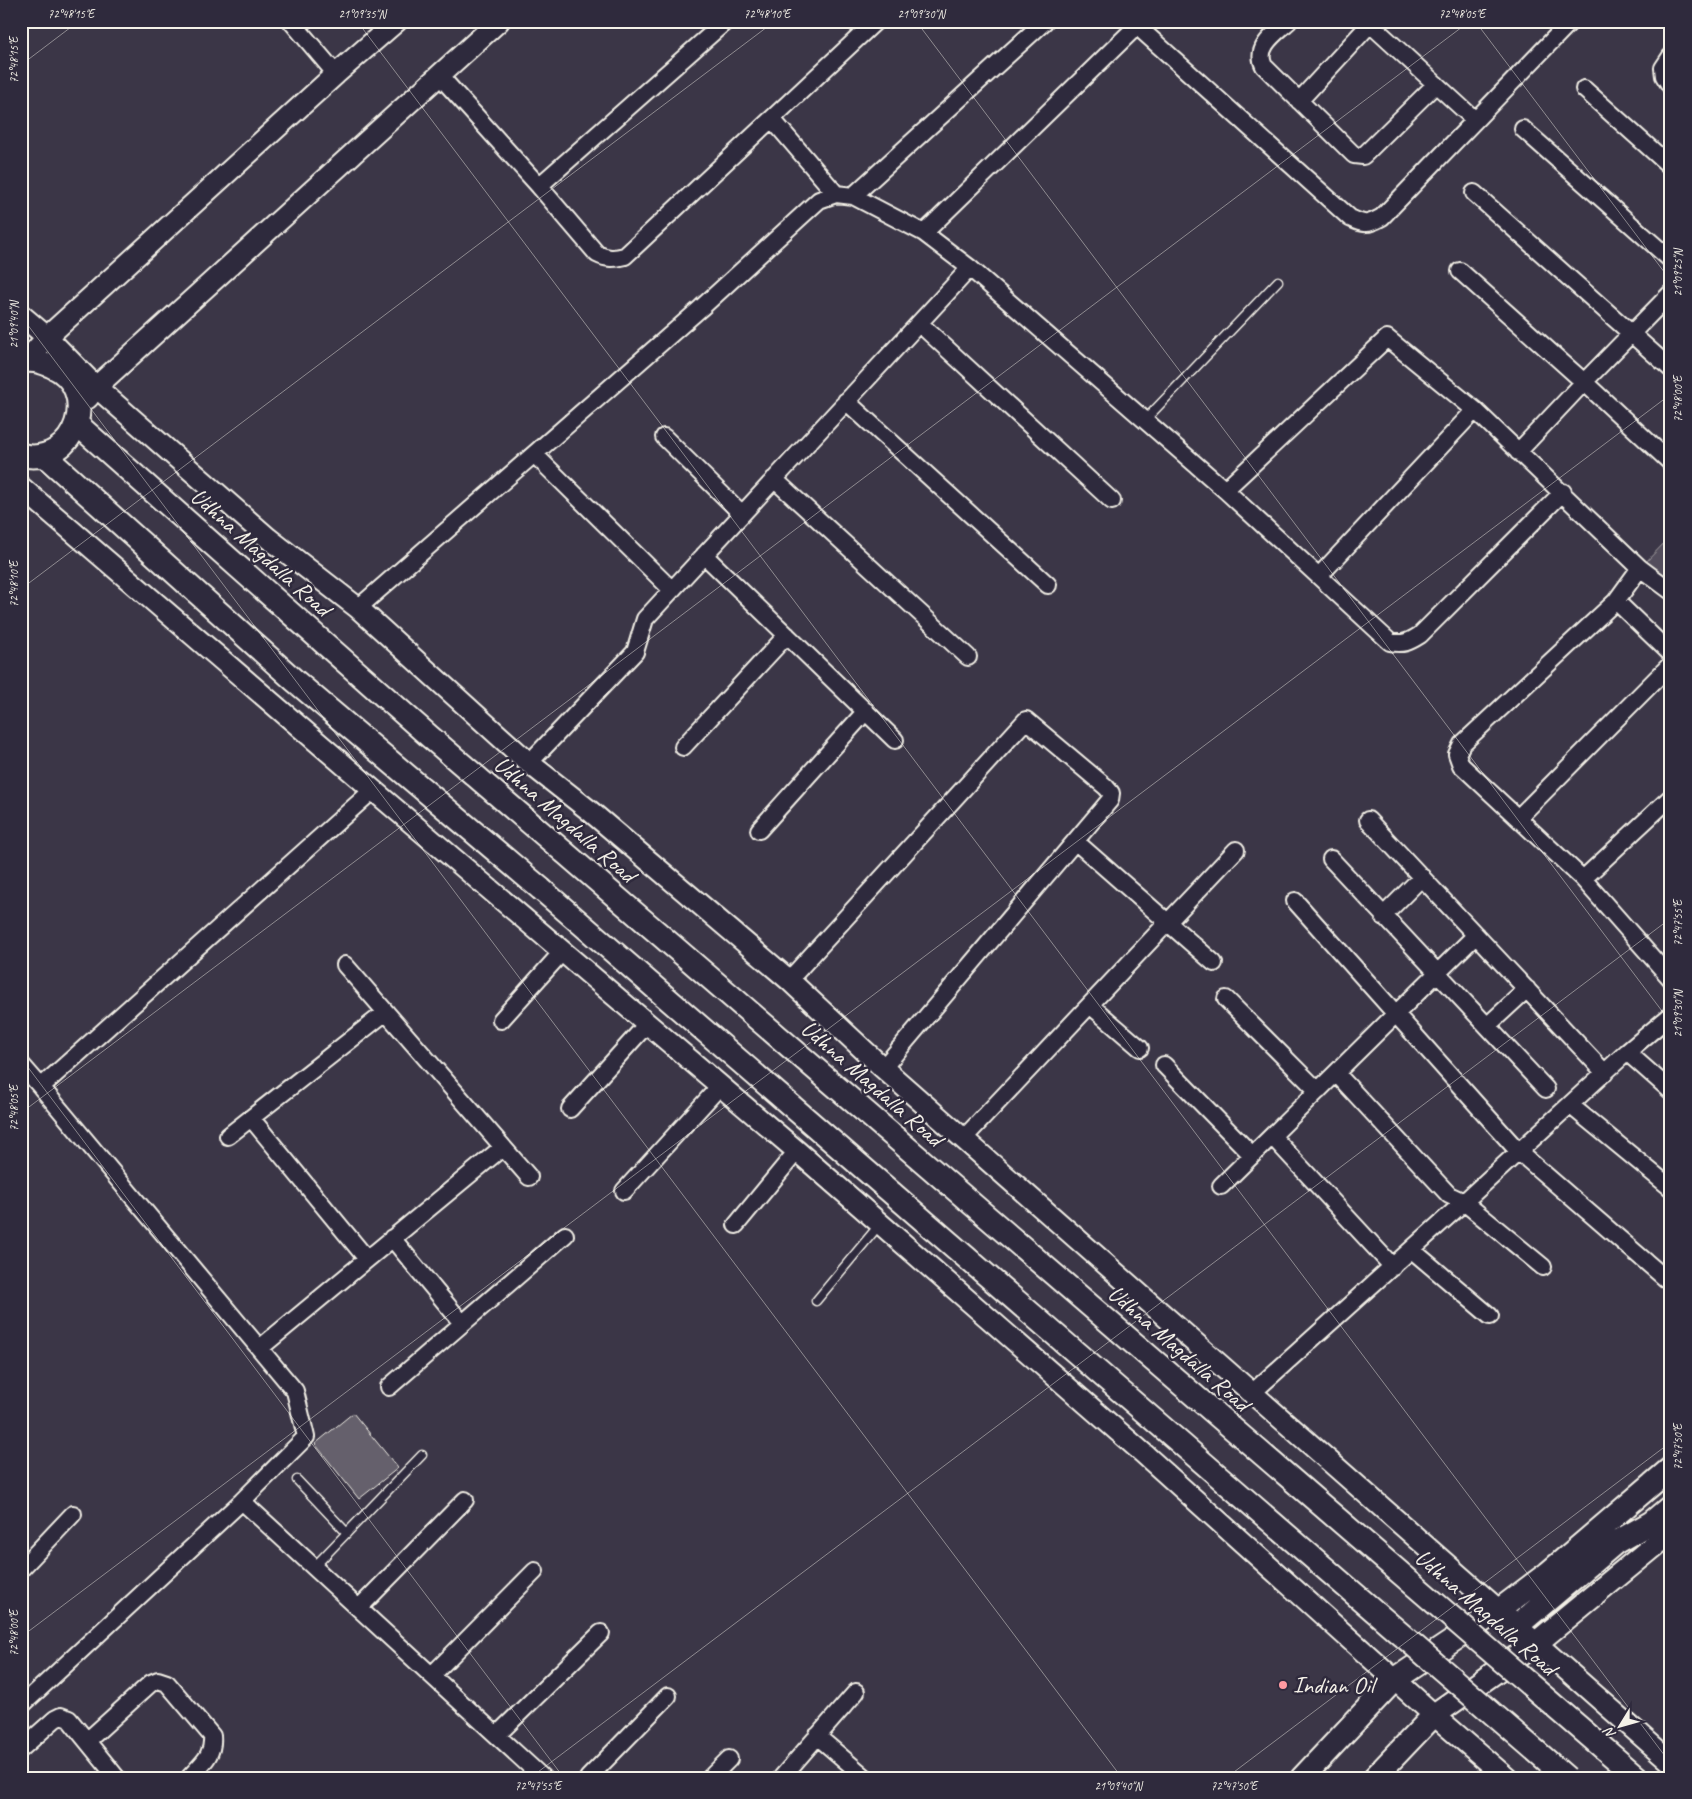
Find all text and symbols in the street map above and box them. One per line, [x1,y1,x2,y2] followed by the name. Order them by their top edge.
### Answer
[48,6,96,22] text: 72°48'15"E
[338,6,387,22] text: 21°09'35"N
[744,6,792,22] text: 72°48'10"E
[897,6,946,22] text: 21°09'30"N
[1439,6,1487,22] text: 72°48'05"E
[6,35,22,83] text: 72°48'15"E
[1670,248,1686,297] text: 21°09'25"N
[6,300,22,349] text: 21°09'40"N
[1670,374,1686,422] text: 72°48'00"E
[185,481,340,625] street label: Udhna Magdalla Road
[6,559,22,607] text: 72°48'10"E
[488,749,645,891] street label: Udhna Magdalla Road
[1670,898,1686,946] text: 72°47'55"E
[1670,989,1686,1038] text: 21°09'30"N
[795,1013,952,1155] street label: Udhna Magdalla Road
[6,1083,22,1131] text: 72°48'05"E
[1102,1278,1259,1420] street label: Udhna Magdalla Road
[1670,1422,1686,1470] text: 72°47'50"E
[1409,1542,1566,1684] street label: Udhna Magdalla Road
[6,1608,22,1656] text: 72°48'00"E
[1293,1670,1378,1700] place label: Indian Oil
[1277,1679,1289,1691] marker: Indian Oil
[1594,1702,1644,1752] north arrow
[1599,1723,1619,1742] text: N
[515,1778,563,1794] text: 72°47'55"E
[1094,1778,1143,1794] text: 21°09'40"N
[1211,1778,1259,1794] text: 72°47'50"E

